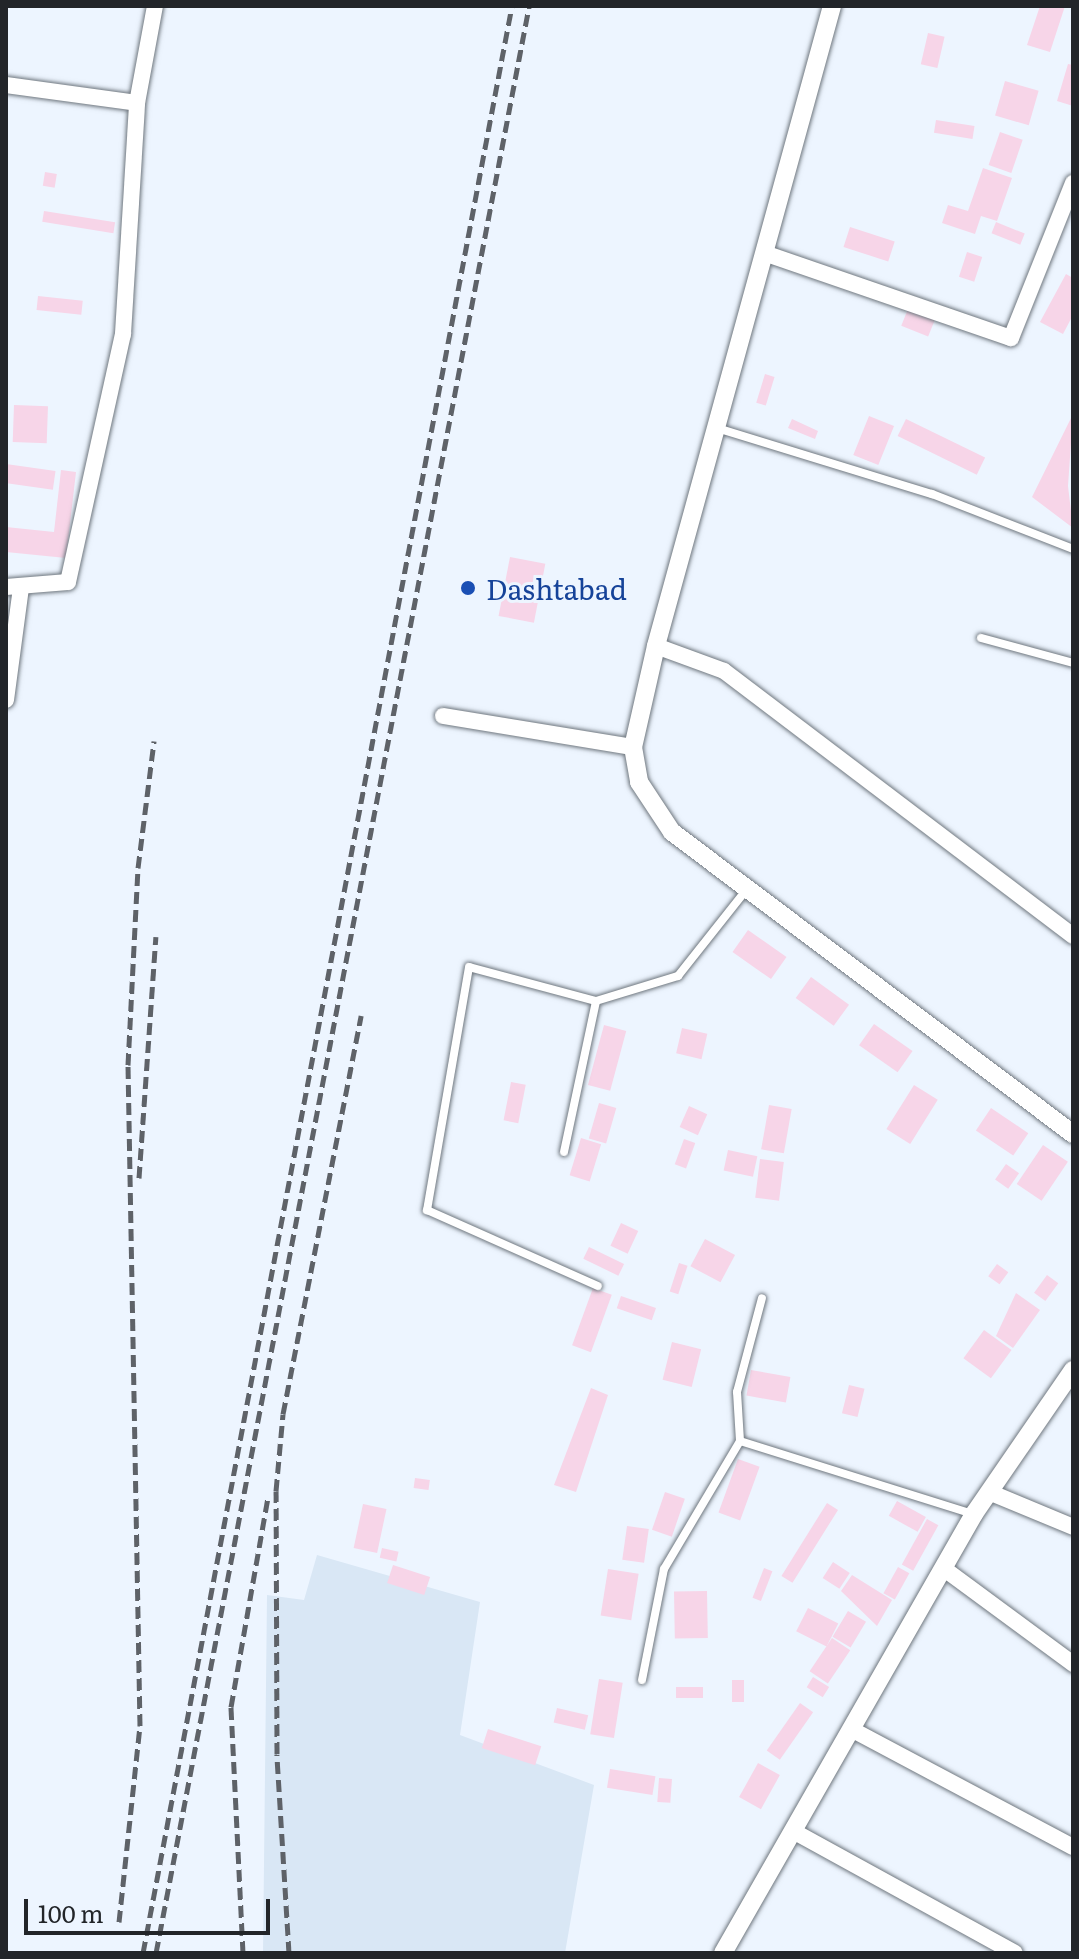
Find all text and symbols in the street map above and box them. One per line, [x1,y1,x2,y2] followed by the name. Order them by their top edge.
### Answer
[486,571,627,605] place label: Dashtabad
[457,577,479,599] marker: Dashtabad
[28,1883,274,1933] scale bar
[38,1895,104,1930] text: 100 m

